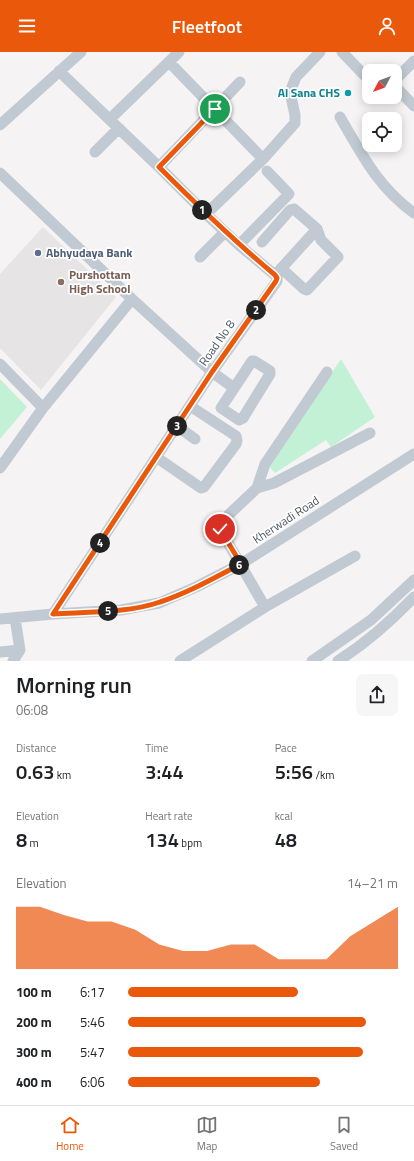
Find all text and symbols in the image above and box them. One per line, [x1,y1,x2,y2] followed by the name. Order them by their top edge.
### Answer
[172,13,242,40] text: Fleetfoot
[16,15,38,37] icon: menu
[376,15,398,37] icon: person
[362,64,402,104] north arrow
[362,64,402,152] map controls
[278,83,340,102] place label: Al Sana CHS
[343,88,353,98] marker: Al Sana CHS
[198,92,232,126] pin
[204,98,226,120] icon: arrive
[362,112,402,152] button: locate
[192,200,212,220] pin: 1
[199,202,205,218] text: 1
[46,243,133,262] place label: Abhyudaya Bank
[33,248,43,258] marker: Abhyudaya Bank
[69,265,131,298] place label: Purshottam High School
[56,277,66,287] marker: Purshottam High School
[246,300,266,320] pin: 2
[253,302,259,318] text: 2
[194,316,240,370] street label: Road No 8
[167,416,187,436] pin: 3
[174,418,180,434] text: 3
[249,491,323,548] street label: Kherwadi Road
[203,512,237,546] pin
[209,518,231,540] icon: check
[90,533,110,553] pin: 4
[97,535,103,551] text: 4
[229,555,249,575] pin: 6
[236,557,242,573] text: 6
[98,601,118,621] pin: 5
[105,603,111,619] text: 5
[16,668,132,702] text: Morning run
[356,674,398,716] button: share
[16,700,48,720] text: 06:08
[16,740,56,756] text: Distance
[145,740,168,756] text: Time
[275,740,297,756] text: Pace
[16,756,54,787] text: 0.63
[145,756,184,787] text: 3:44
[275,756,313,787] text: 5:56
[54,767,71,783] text: km
[313,767,334,783] text: /km
[16,808,59,824] text: Elevation
[145,808,193,824] text: Heart rate
[275,808,293,824] text: kcal
[16,824,27,855] text: 8
[145,824,179,855] text: 134
[275,824,297,855] text: 48
[27,835,39,851] text: m
[179,835,202,851] text: bpm
[16,873,67,893] text: Elevation
[347,873,398,893] text: 14–21 m
[16,982,52,1002] text: 100 m
[80,982,105,1002] text: 6:17
[16,1012,52,1032] text: 200 m
[80,1012,105,1032] text: 5:46
[16,1042,52,1062] text: 300 m
[80,1042,105,1062] text: 5:47
[16,1072,52,1092] text: 400 m
[80,1072,105,1092] text: 6:06
[56,1114,84,1154] tab: Home
[196,1114,218,1154] tab: Map
[330,1114,358,1154] tab: Saved

